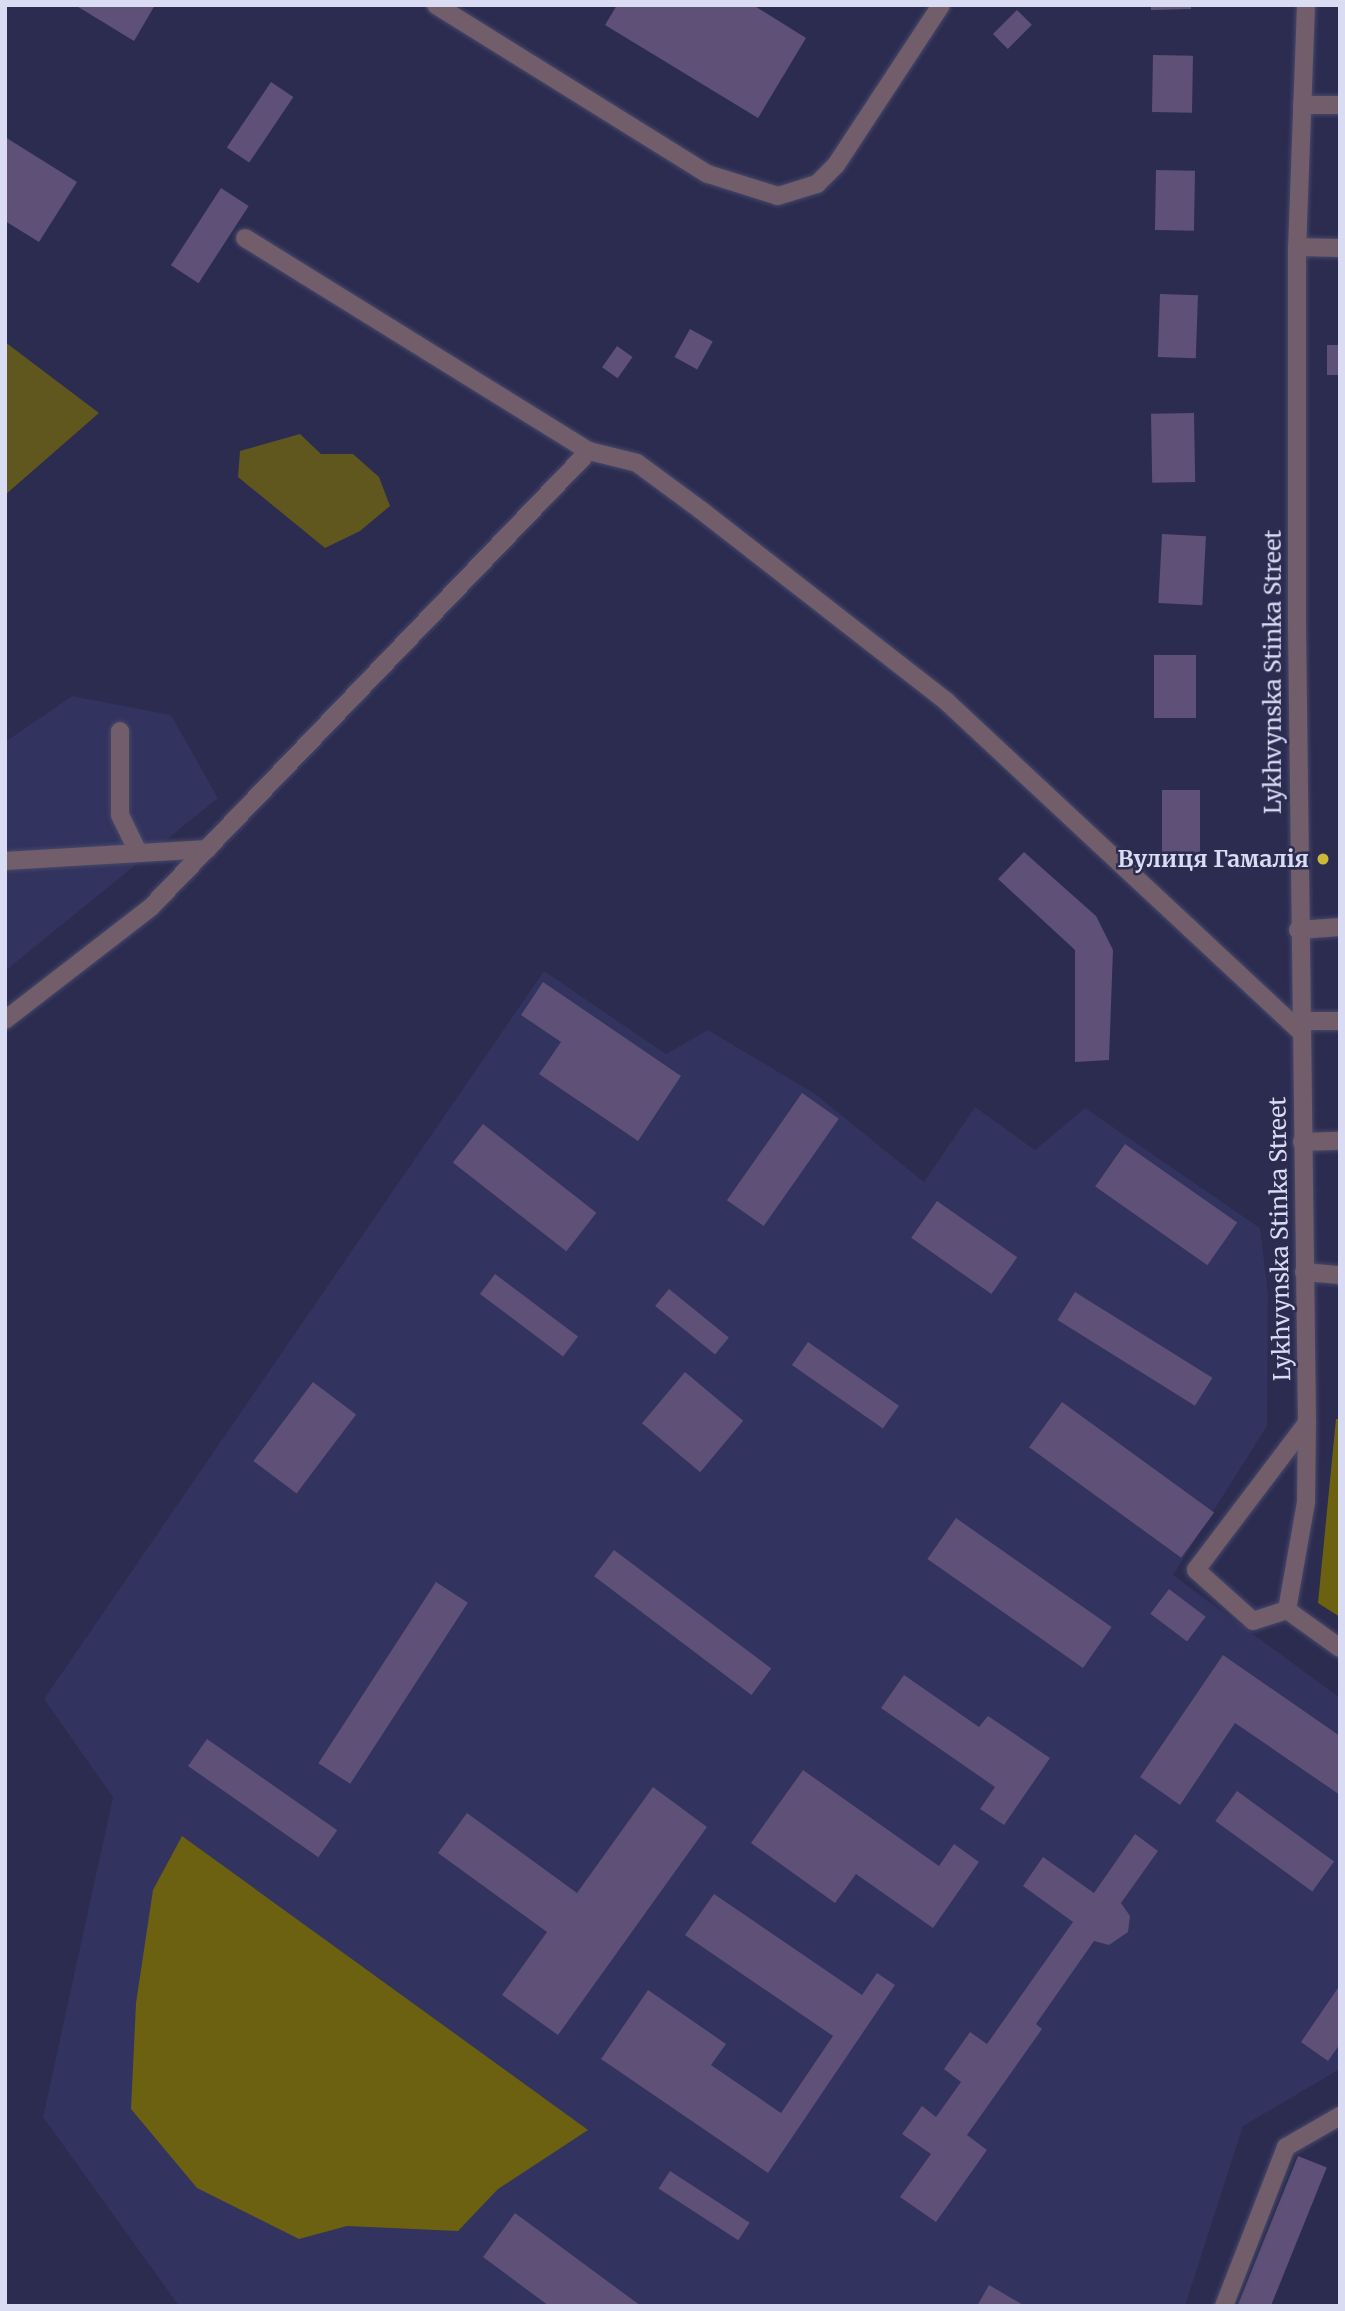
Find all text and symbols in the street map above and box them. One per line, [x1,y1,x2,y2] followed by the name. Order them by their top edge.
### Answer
[1259,530,1287,814] street label: Lykhvynska Stinka Street
[1118,845,1309,873] place label: Вулиця Гамалія
[1315,851,1331,867] marker: Вулиця Гамалія
[1264,1097,1296,1381] street label: Lykhvynska Stinka Street

